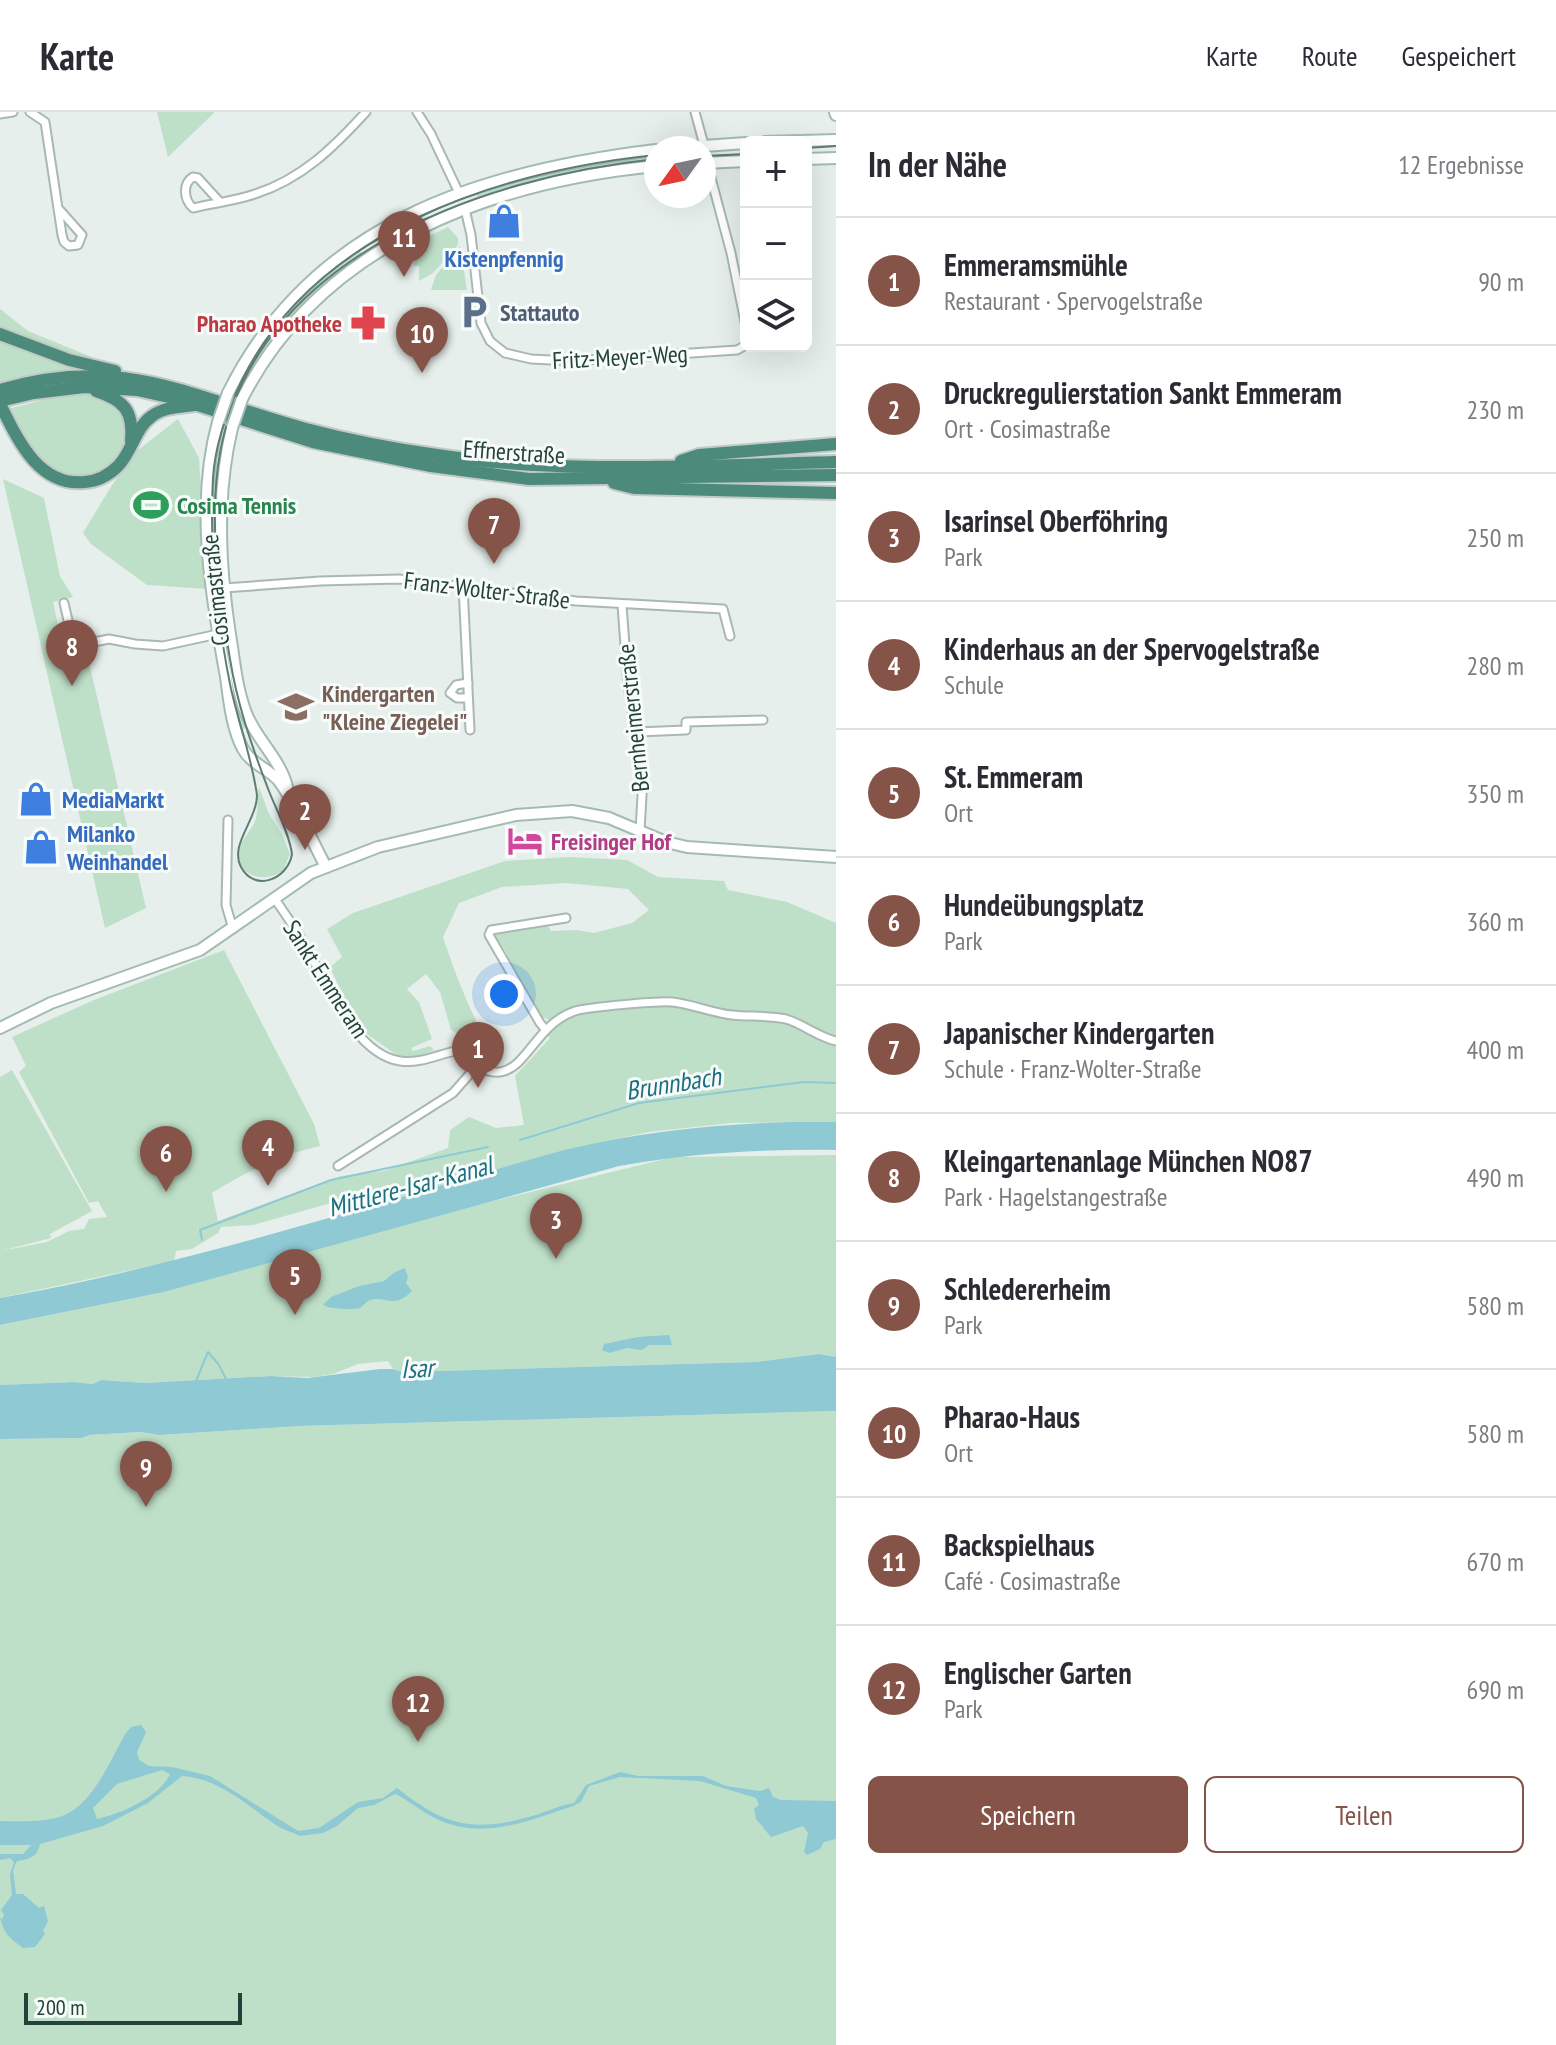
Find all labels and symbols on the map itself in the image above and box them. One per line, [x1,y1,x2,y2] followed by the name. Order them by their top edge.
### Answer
[644,136,716,208] north arrow
[485,202,523,240] shop icon: Kistenpfennig
[378,211,430,277] pin: 11
[444,243,564,274] place label: Kistenpfennig
[455,293,493,331] parking icon: Stattauto
[500,297,580,328] place label: Stattauto
[349,304,387,342] pharmacy icon: Pharao Apotheke
[396,307,448,373] pin: 10
[197,308,342,339] place label: Pharao Apotheke
[551,338,689,376] street label: Fritz-Meyer-Weg
[462,433,566,471] street label: Effnerstraße
[132,486,170,524] sports icon: Cosima Tennis
[177,490,296,521] place label: Cosima Tennis
[468,498,520,564] pin: 7
[194,533,236,647] street label: Cosimastraße
[402,564,572,616] street label: Franz-Wolter-Straße
[46,620,98,686] pin: 8
[610,642,656,794] street label: Bernheimerstraße
[322,678,467,737] place label: Kindergarten "Kleine Ziegelei"
[277,688,315,726] school or university icon: Kindergarten "Kleine Ziegelei"
[17,780,55,818] shop icon: MediaMarkt
[62,784,164,815] place label: MediaMarkt
[279,784,331,850] pin: 2
[66,818,168,877] place label: Milanko Weinhandel
[506,822,544,860] hotel icon: Freisinger Hof
[551,826,672,857] place label: Freisinger Hof
[22,828,60,866] shop icon: Milanko Weinhandel
[276,914,376,1044] street label: Sankt Emmeram
[484,974,524,1014] your location
[452,1022,504,1088] pin: 1
[623,1059,724,1107] water label: Brunnbach
[242,1120,294,1186] pin: 4
[140,1126,192,1192] pin: 6
[324,1147,499,1224] water label: Mittlere-Isar-Kanal
[530,1193,582,1259] pin: 3
[269,1249,321,1315] pin: 5
[400,1350,438,1385] water label: Isar
[120,1441,172,1507] pin: 9
[392,1676,444,1742] pin: 12
[24,1989,242,2025] scale bar

